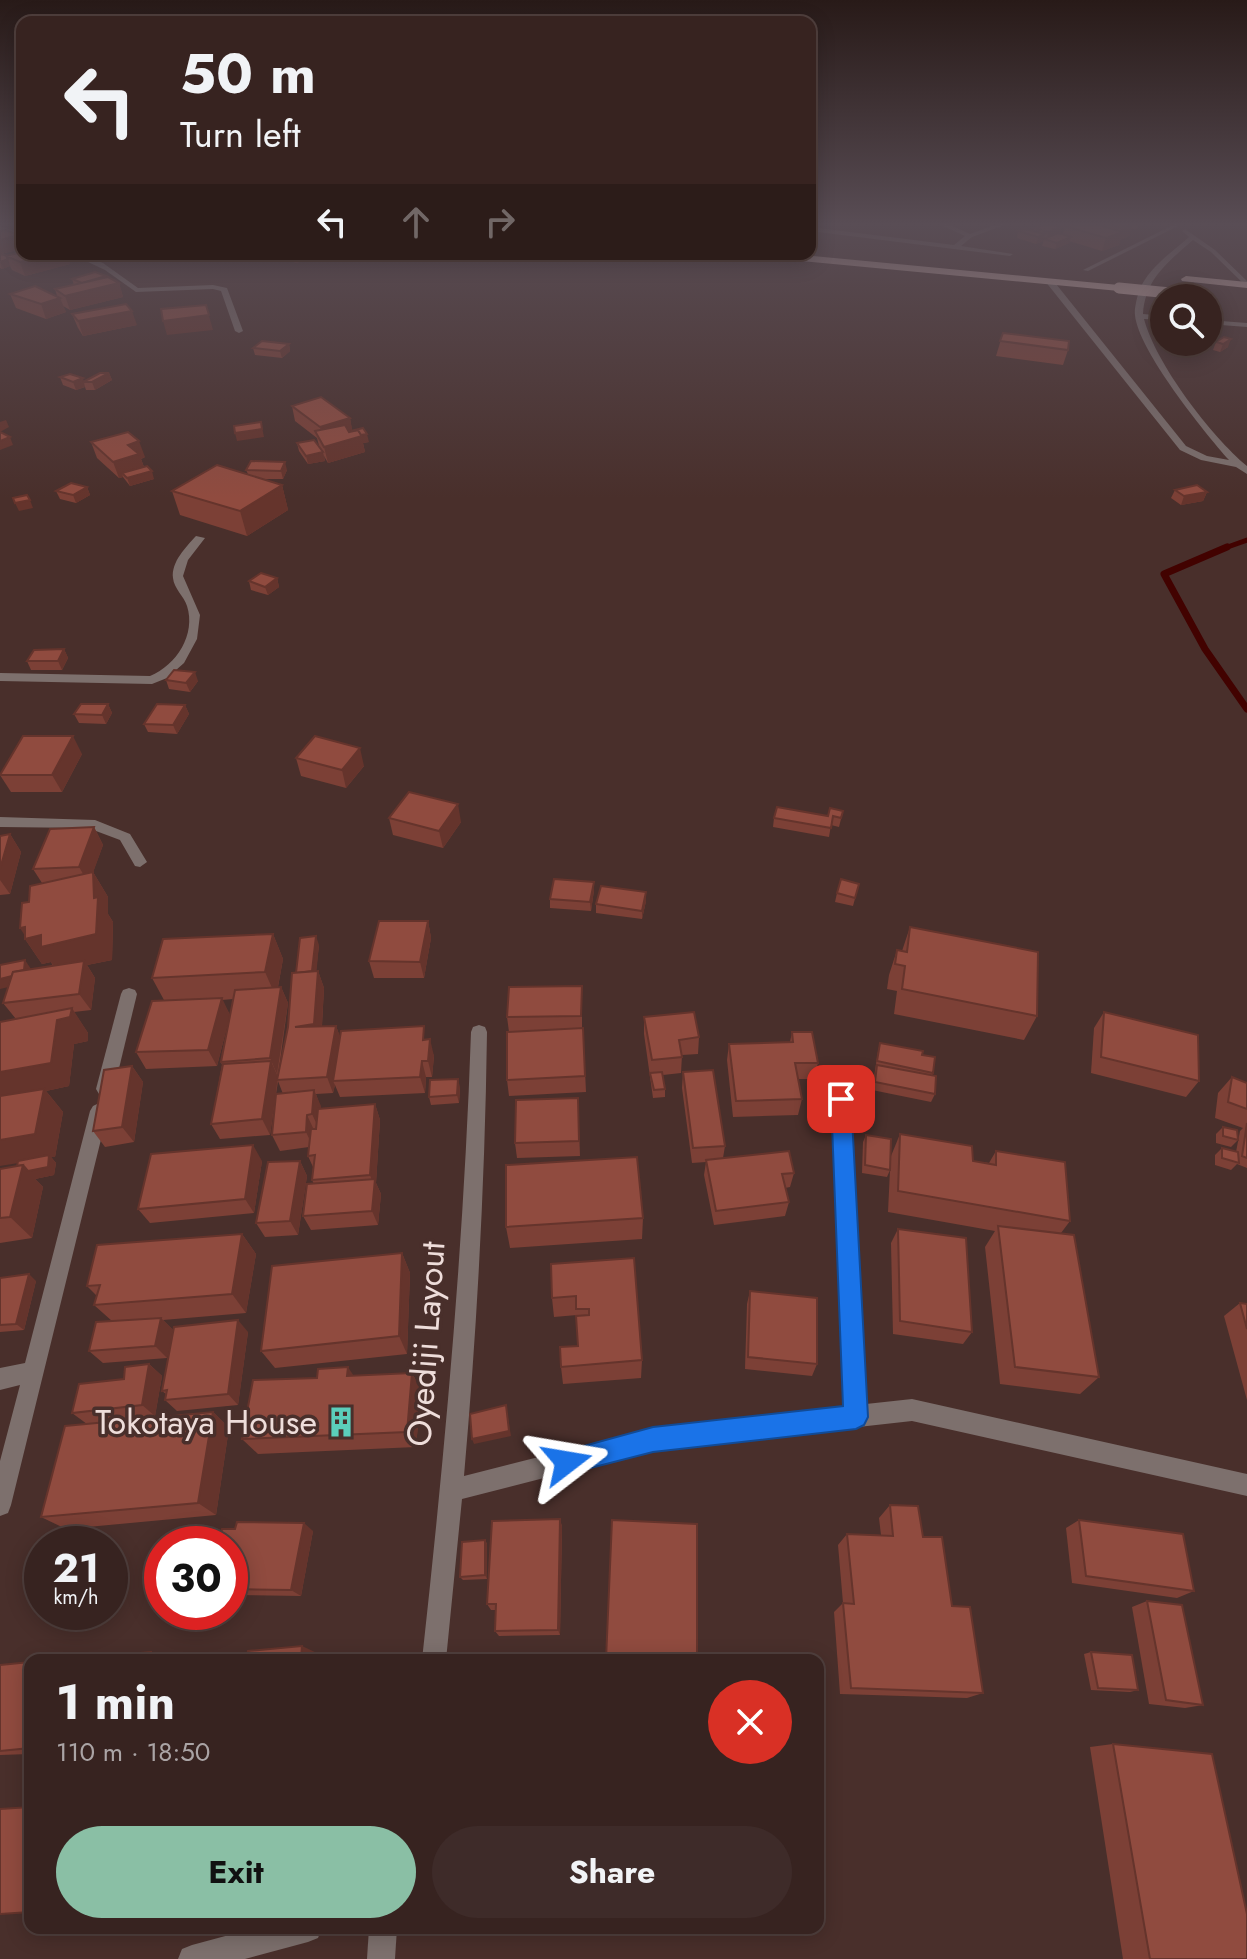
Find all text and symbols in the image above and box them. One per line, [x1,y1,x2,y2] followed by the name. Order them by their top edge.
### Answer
[180,33,316,114] text: 50 m
[48,48,152,152] icon: left
[180,108,301,160] text: Turn left
[310,200,354,244] icon: left
[394,200,438,244] icon: ahead
[478,200,522,244] icon: right
[1150,284,1222,356] map controls
[1150,284,1222,356] button: search
[807,1065,875,1133] pin
[819,1077,863,1121] icon: arrive
[394,1240,458,1448] street label: Oyediji Layout
[95,1398,317,1447] place label: Tokotaya House
[324,1405,358,1439] building icon: Tokotaya House
[525,1420,609,1504] position arrow
[144,1526,248,1630] speed limit sign: 30
[53,1539,99,1597] text: 21
[53,1583,99,1612] text: km/h
[56,1668,175,1737] text: 1 min
[708,1680,792,1764] button: close
[56,1733,210,1771] text: 110 m · 18:50
[56,1826,416,1918] button: Exit
[432,1826,792,1918] button: Share

